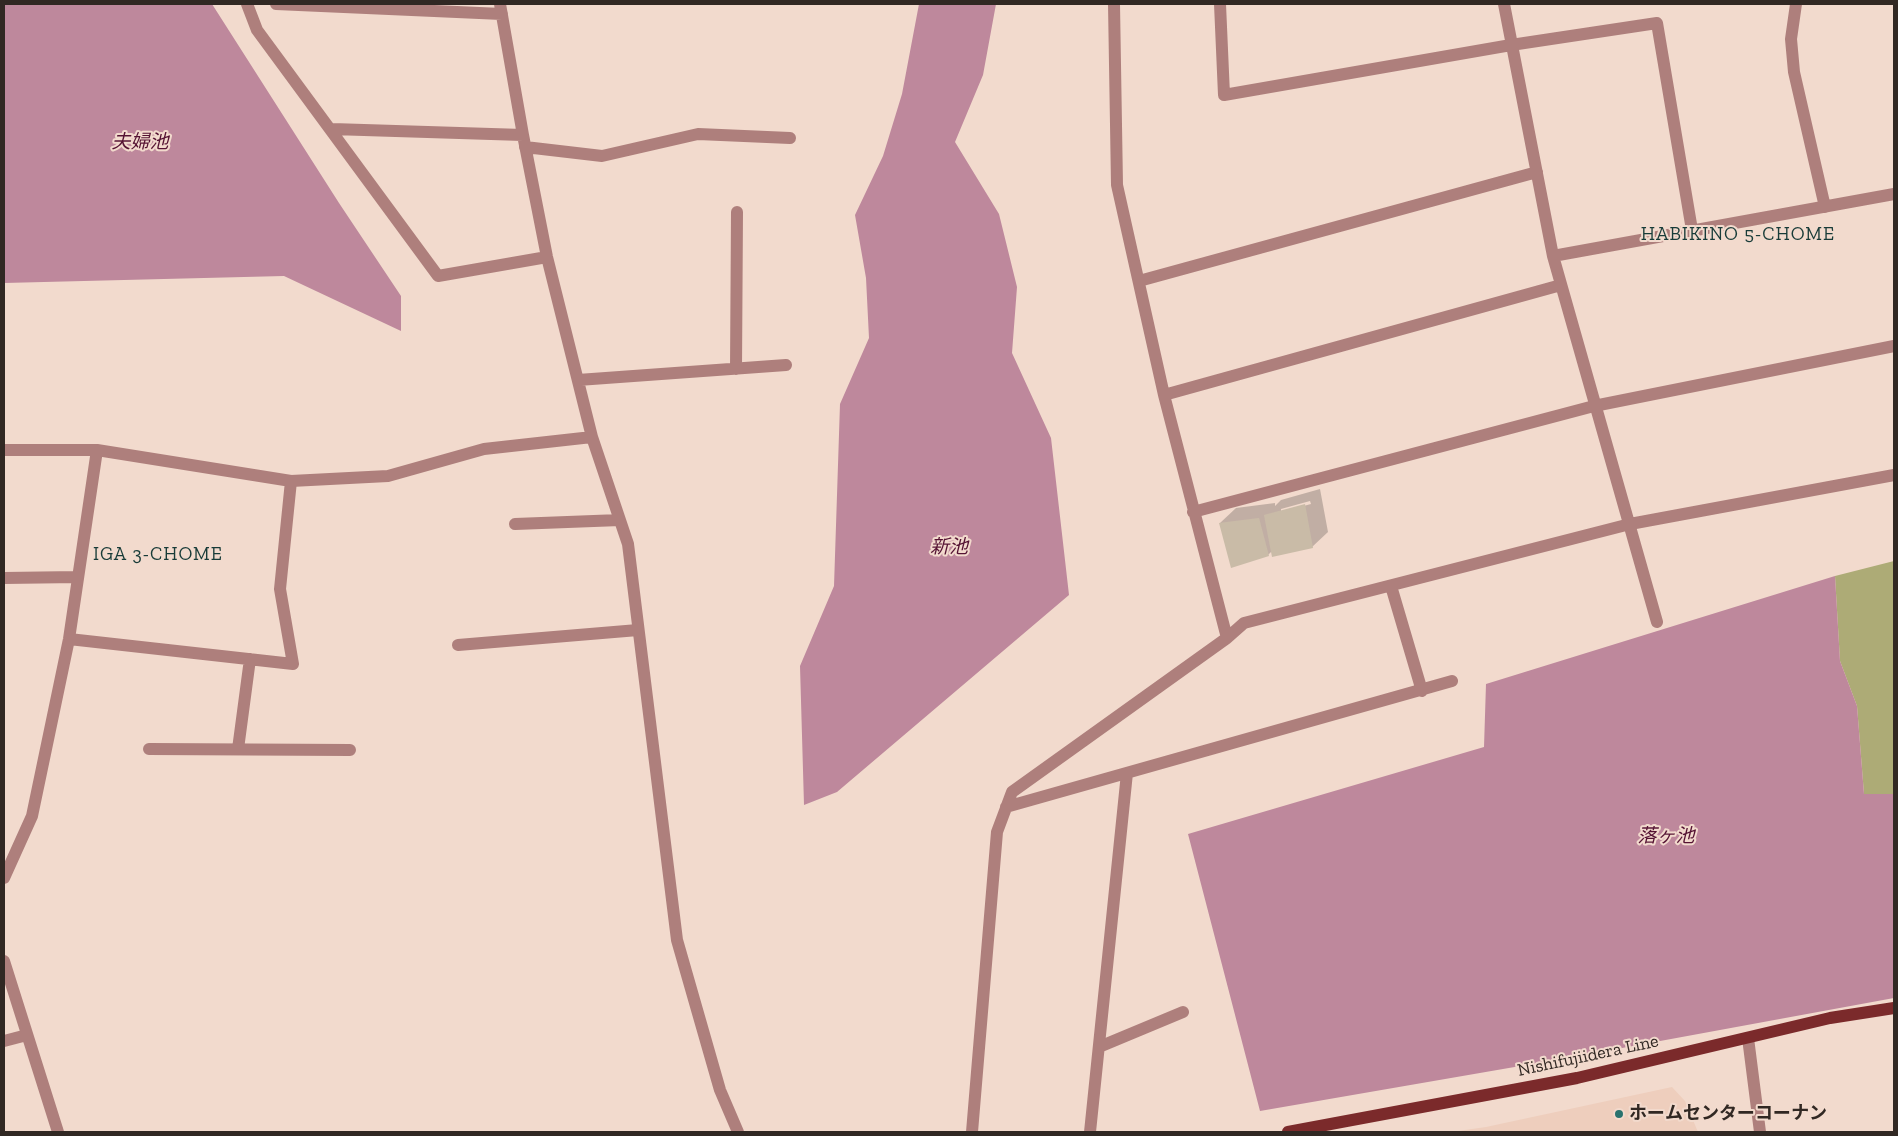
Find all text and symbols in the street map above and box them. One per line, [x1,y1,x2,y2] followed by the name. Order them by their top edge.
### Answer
[112,132,168,154] water label: 夫婦池
[1639,224,1837,246] district label: HABIKINO 5-CHOME
[930,537,968,559] water label: 新池
[92,544,224,566] district label: IGA 3-CHOME
[1638,826,1694,848] water label: 落ヶ池
[1515,1030,1661,1082] street label: Nishifujiidera Line
[1629,1103,1827,1125] place label: ホームセンターコーナン
[1613,1108,1625,1120] marker: ホームセンターコーナン

